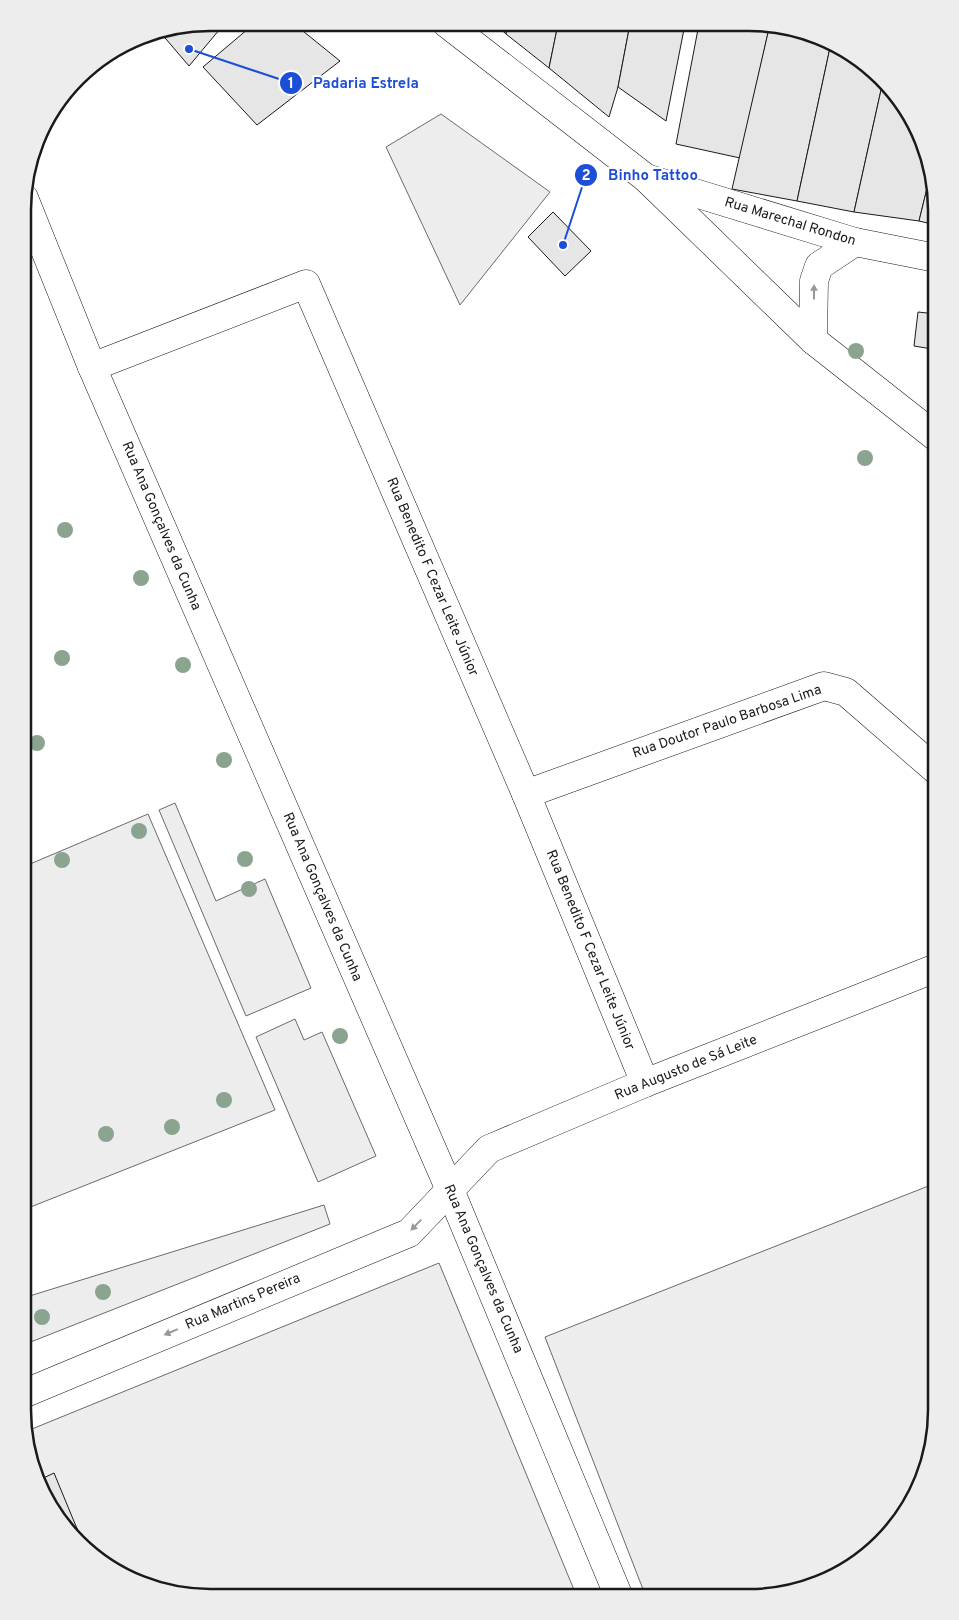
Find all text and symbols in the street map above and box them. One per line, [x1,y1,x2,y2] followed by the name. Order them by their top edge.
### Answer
[278,68,429,98] callout: Padaria Estrela
[288,75,294,94] text: 1
[313,75,419,94] text: Padaria Estrela
[573,160,708,190] callout: Binho Tattoo
[581,167,591,186] text: 2
[608,167,698,186] text: Binho Tattoo
[722,194,858,250] street label: Rua Marechal Rondon
[810,283,818,299] one-way arrow
[118,439,204,613] street label: Rua Ana Gonçalves da Cunha
[382,475,482,679] street label: Rua Benedito F Cezar Leite Júnior
[630,682,824,762] street label: Rua Doutor Paulo Barbosa Lima
[279,810,365,984] street label: Rua Ana Gonçalves da Cunha
[542,847,638,1053] street label: Rua Benedito F Cezar Leite Júnior
[612,1032,760,1104] street label: Rua Augusto de Sá Leite
[440,1182,526,1356] street label: Rua Ana Gonçalves da Cunha
[410,1219,422,1231] one-way arrow
[183,1270,303,1334] street label: Rua Martins Pereira
[163,1328,178,1336] one-way arrow

